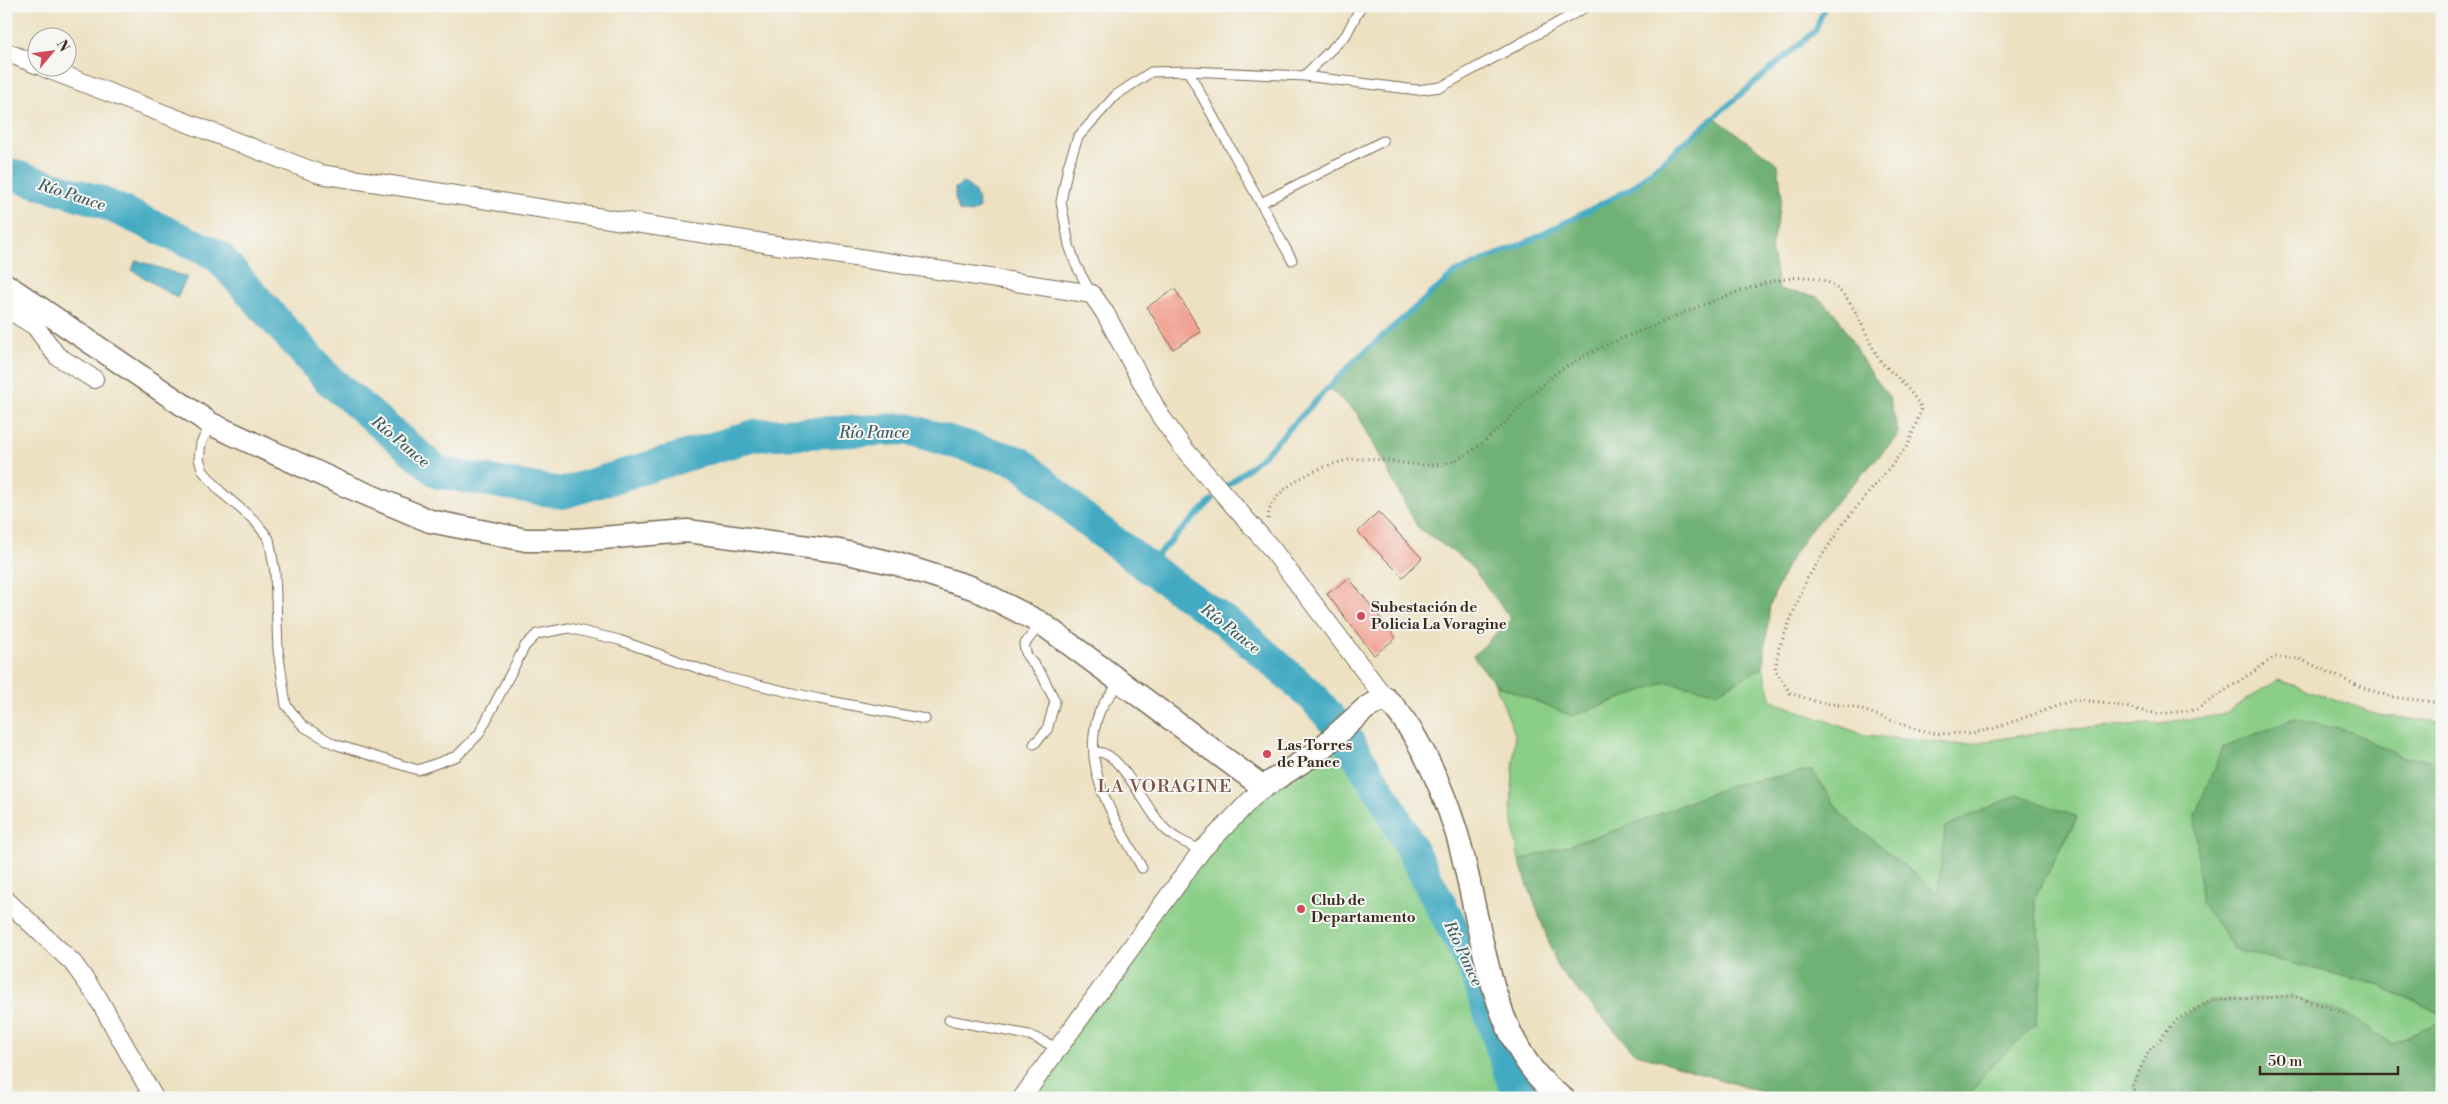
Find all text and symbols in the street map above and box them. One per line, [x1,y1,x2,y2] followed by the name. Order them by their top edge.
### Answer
[28,28,78,78] north arrow
[52,37,73,55] text: N
[34,174,108,215] water label: Río Pance
[366,411,434,472] water label: Río Pance
[838,423,909,443] water label: Río Pance
[1371,598,1507,634] place label: Subestación de Policia La Voragine
[1196,599,1264,658] water label: Río Pance
[1355,610,1367,622] marker: Subestación de Policia La Voragine
[1277,736,1352,772] place label: Las Torres de Pance
[1261,748,1273,760] marker: Las Torres de Pance
[1098,775,1232,798] district label: LA VORAGINE
[1311,891,1416,927] place label: Club de Departamento
[1295,903,1307,915] marker: Club de Departamento
[1439,917,1487,990] water label: Río Pance
[2260,1044,2398,1076] scale bar
[2268,1052,2302,1071] text: 50 m

